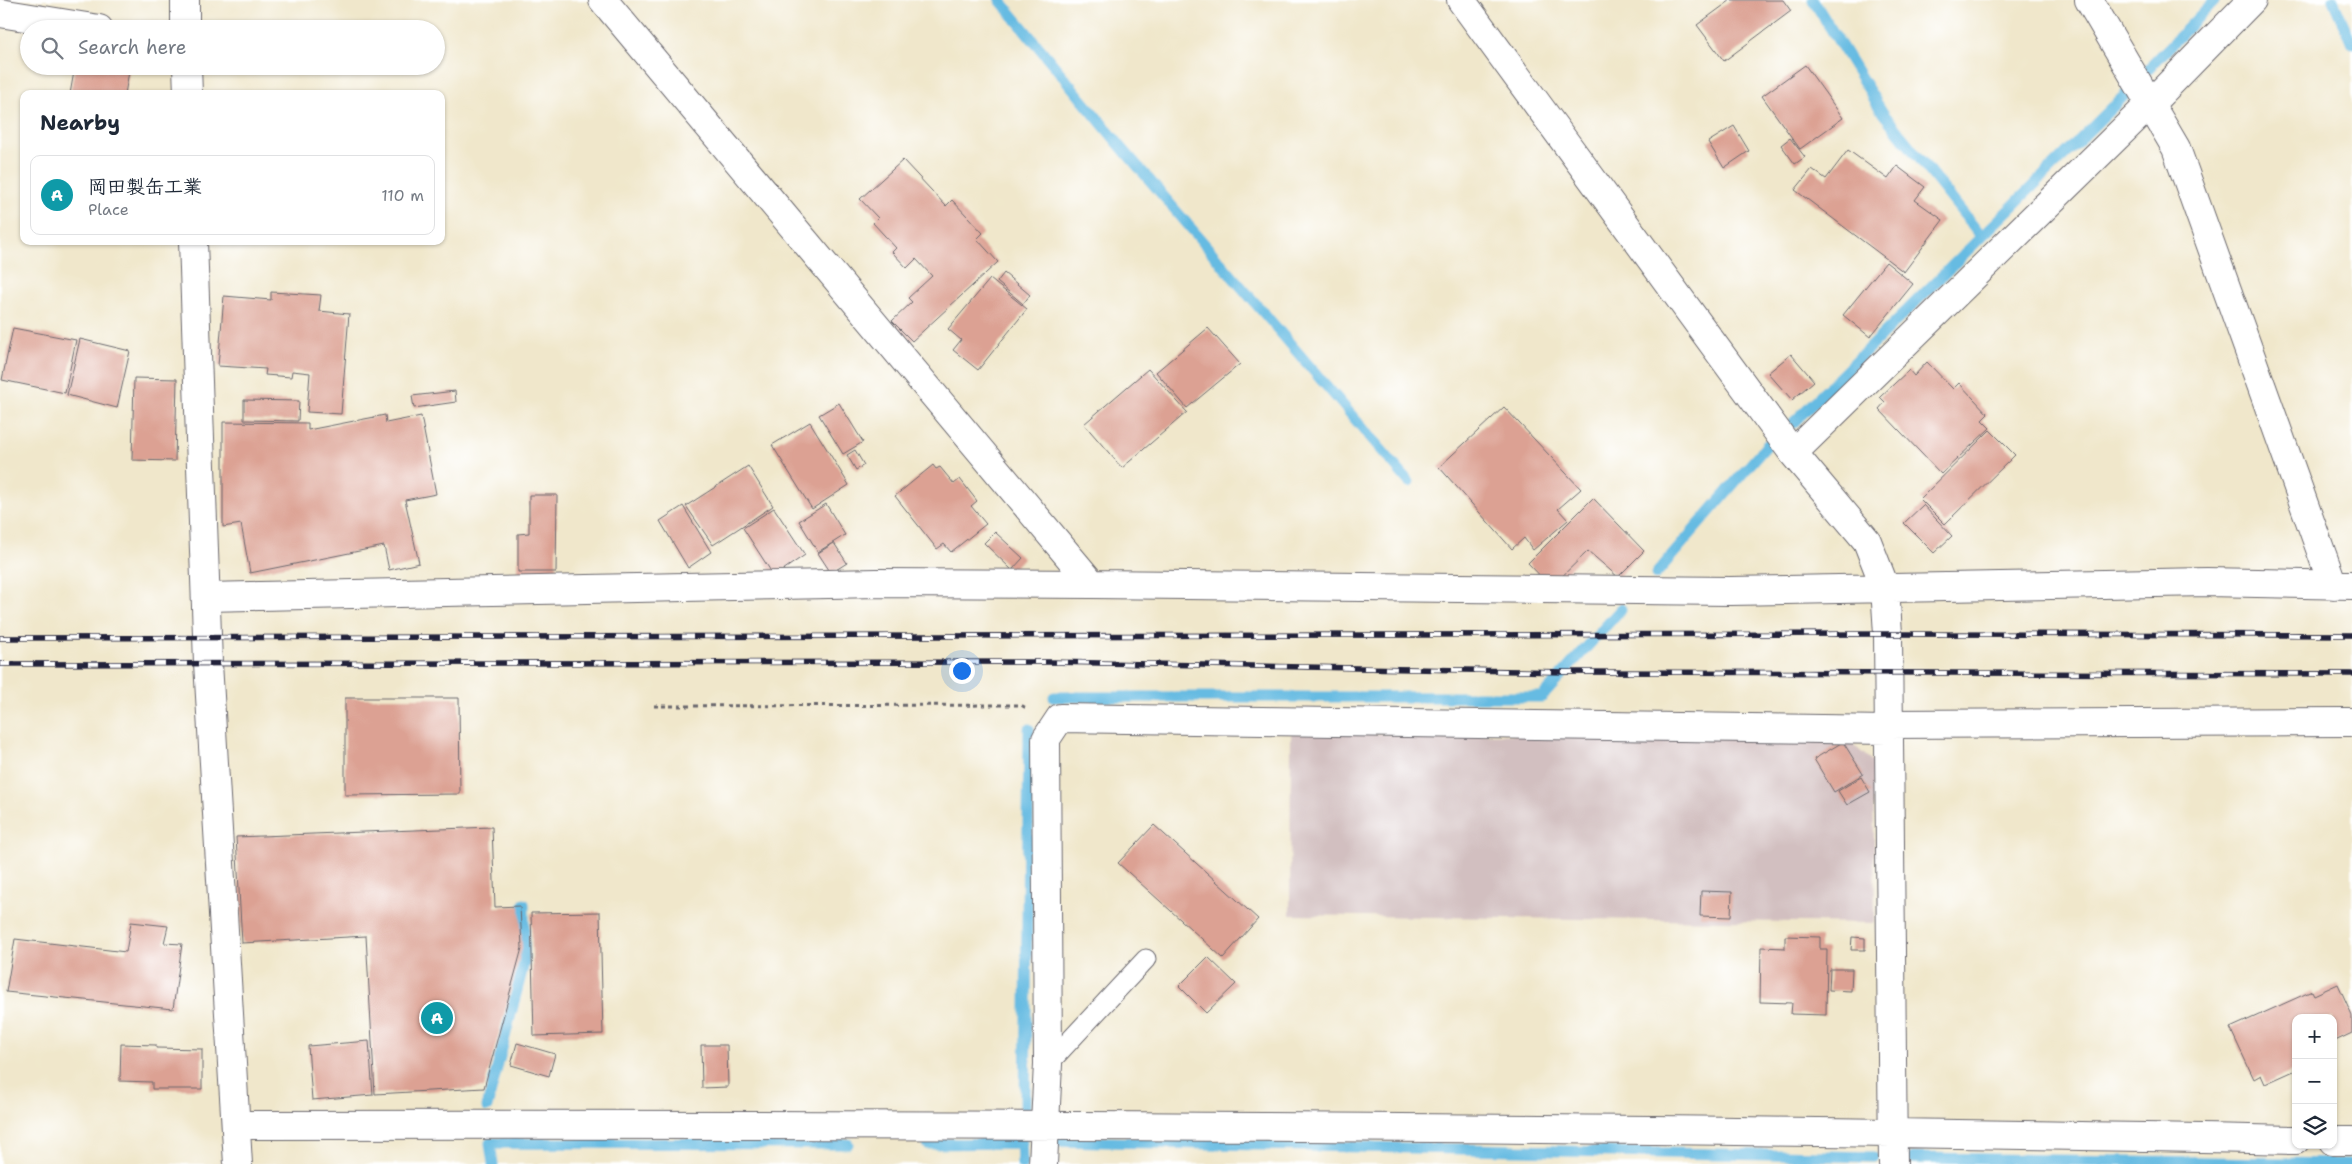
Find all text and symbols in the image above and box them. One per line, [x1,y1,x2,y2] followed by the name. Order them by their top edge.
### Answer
[20,20,445,75] search box
[38,34,66,62] icon: search
[78,35,187,60] text: Search here
[40,109,120,137] text: Nearby
[88,174,202,199] text: 岡田製缶工業
[51,185,63,206] text: A
[381,185,424,206] text: 110 m
[88,199,129,220] text: Place
[949,658,975,684] your location
[421,999,453,1037] pin: A
[2292,1014,2337,1149] map controls
[2292,1014,2337,1059] button: +
[2292,1059,2337,1104] button: −
[2292,1104,2337,1149] button: layers

